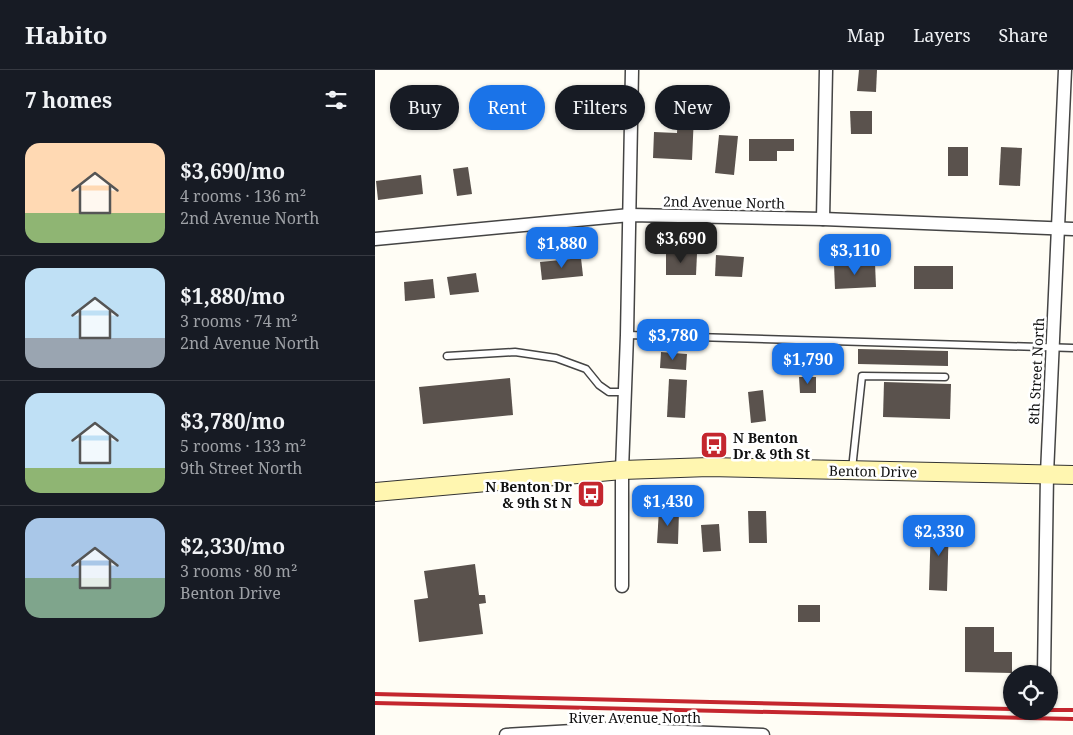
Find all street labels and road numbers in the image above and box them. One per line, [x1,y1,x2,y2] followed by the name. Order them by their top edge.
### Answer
[663,191,785,213] street label: 2nd Avenue North
[1024,317,1048,425] street label: 8th Street North
[829,461,917,481] street label: Benton Drive
[569,708,701,727] street label: River Avenue North

